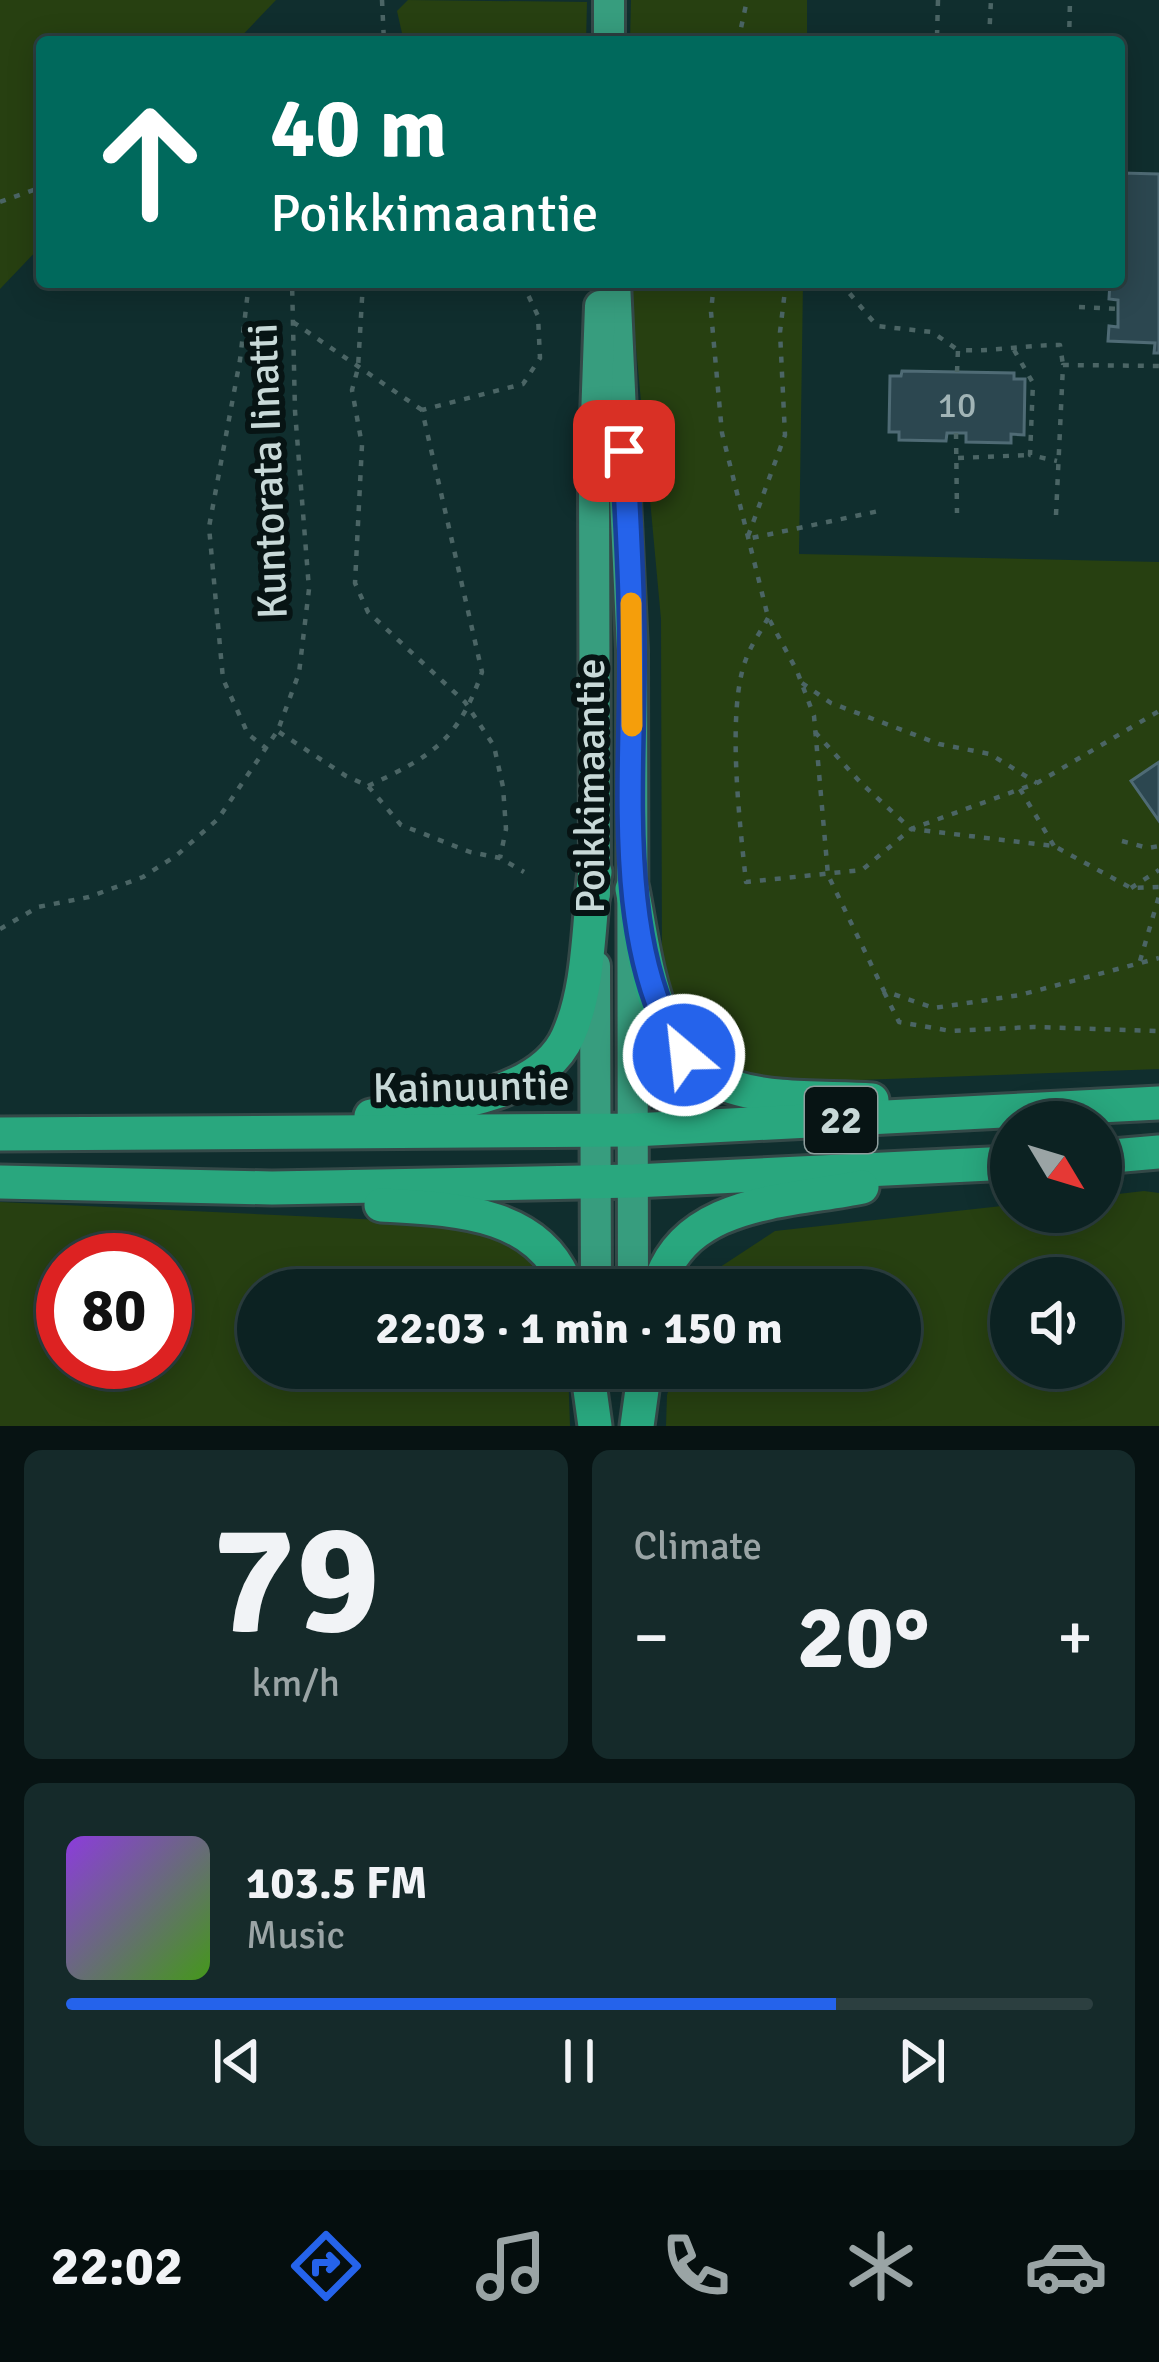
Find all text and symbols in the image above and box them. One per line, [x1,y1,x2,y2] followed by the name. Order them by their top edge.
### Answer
[270,77,447,181] text: 40 m
[72,84,228,240] icon: ahead
[270,180,599,247] text: Poikkimaantie
[237,322,299,620] street label: Kuntorata Iinatti
[938,383,976,428] house number: 10
[573,400,675,502] pin
[591,418,657,484] icon: arrive
[565,658,616,914] street label: Poikkimaantie
[621,992,747,1118] position arrow
[372,1060,570,1114] street label: Kainuuntie
[805,1087,877,1153] road number: 22
[990,1101,1122,1233] north arrow
[990,1101,1122,1389] map controls
[36,1233,192,1389] speed limit sign: 80
[990,1257,1122,1389] button: sound
[375,1301,783,1356] text: 22:03 · 1 min · 150 m
[212,1484,380,1677] text: 79
[634,1522,762,1570] text: Climate
[797,1582,930,1693] text: 20°
[634,1597,669,1678] text: −
[1057,1597,1093,1678] text: +
[252,1659,340,1707] text: km/h
[246,1856,428,1911] text: 103.5 FM
[246,1911,345,1959] text: Music
[204,2028,270,2094] icon: previous
[546,2028,612,2094] icon: pause
[889,2028,955,2094] icon: next
[284,2224,368,2308] icon: directions
[469,2224,553,2308] icon: music
[654,2224,738,2308] icon: phone
[839,2224,923,2308] icon: climate
[1024,2224,1108,2308] icon: car
[51,2233,183,2300] text: 22:02

